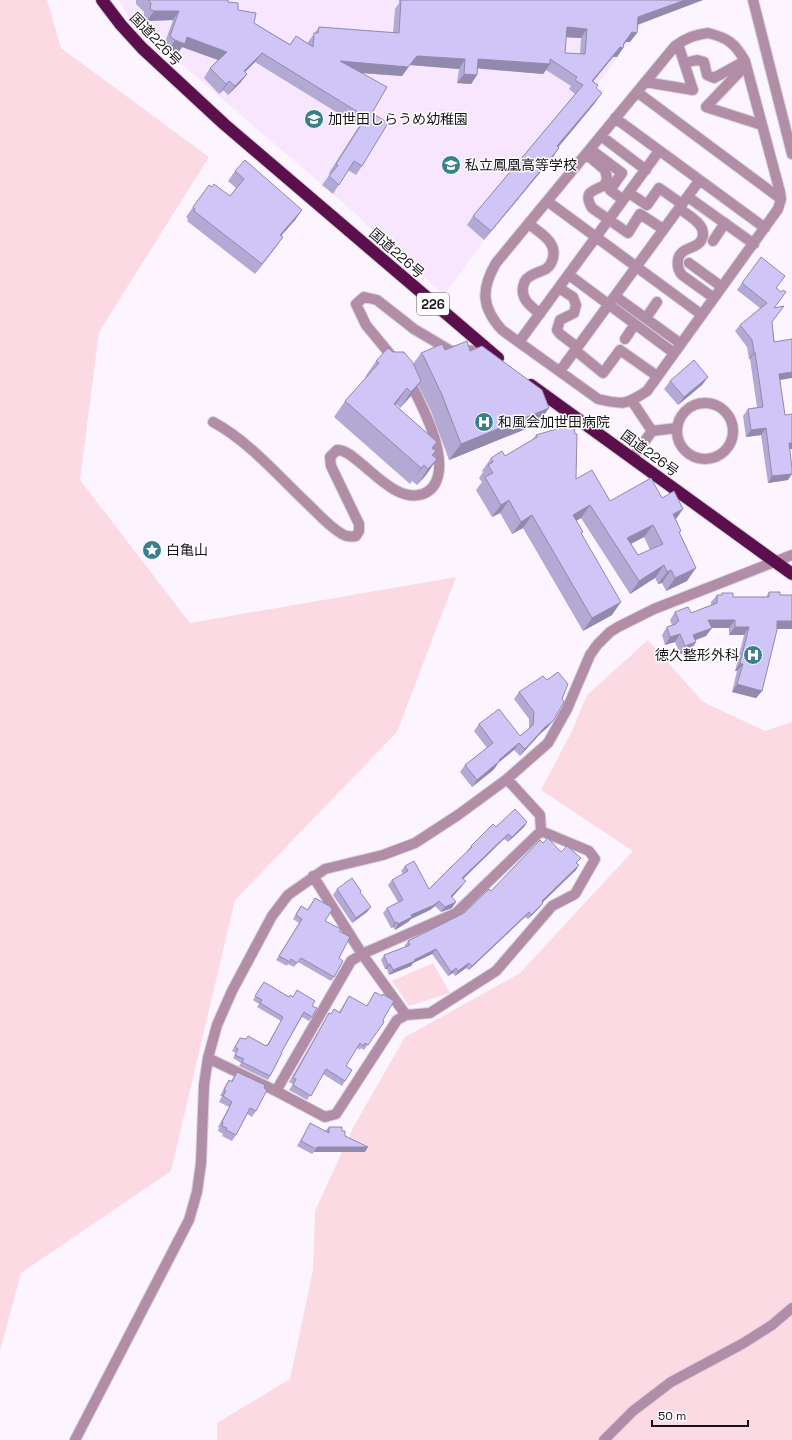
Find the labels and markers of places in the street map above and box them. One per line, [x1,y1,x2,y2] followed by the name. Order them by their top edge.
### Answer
[303,108,325,130] school or university icon: 加世田しらうめ幼稚園
[328,110,468,128] place label: 加世田しらうめ幼稚園
[440,154,462,176] school or university icon: 私立鳳凰高等学校
[465,156,577,174] place label: 私立鳳凰高等学校
[473,411,495,433] hospital icon: 和風会加世田病院
[498,413,610,431] place label: 和風会加世田病院
[141,539,163,561] place icon: 白亀山
[166,541,208,559] place label: 白亀山
[742,644,764,666] hospital icon: 徳久整形外科
[655,646,739,664] place label: 徳久整形外科

